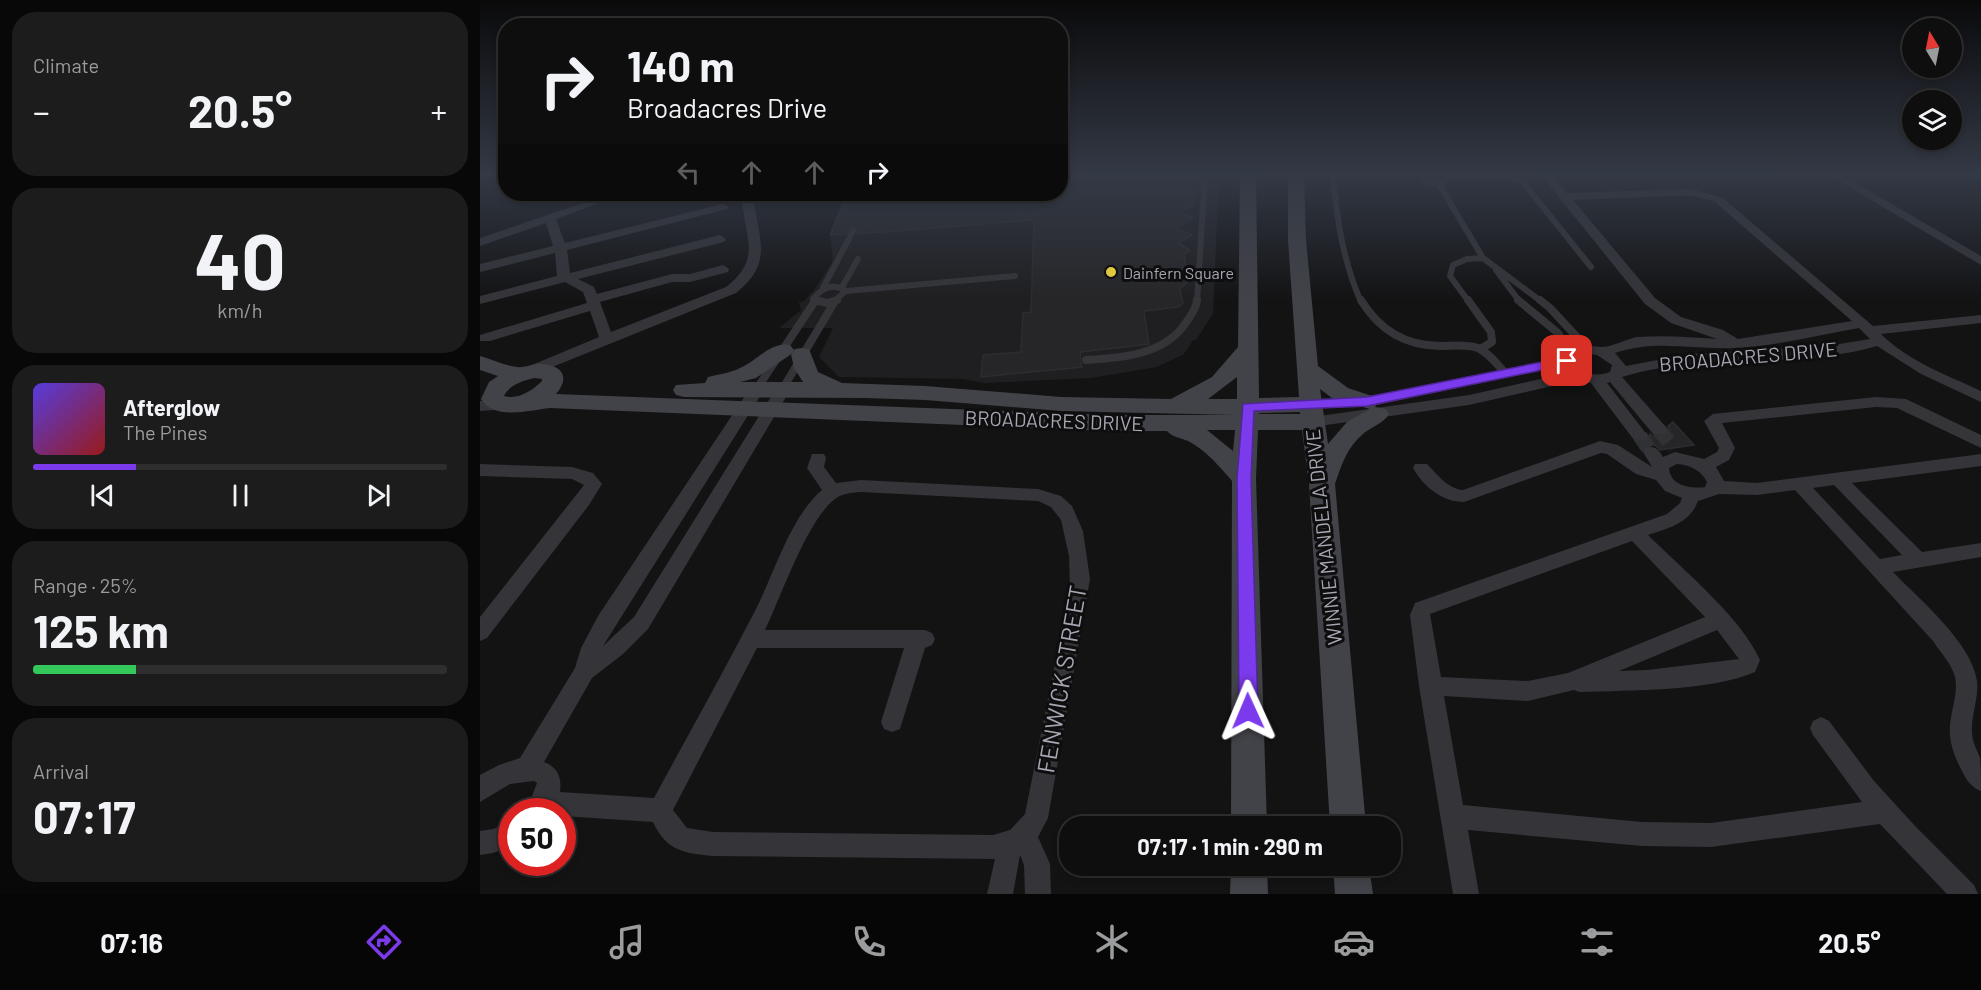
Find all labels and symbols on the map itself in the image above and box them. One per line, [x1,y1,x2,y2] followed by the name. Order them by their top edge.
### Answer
[1902,18,1962,78] north arrow
[1123,263,1234,282] place label: Dainfern Square
[1104,265,1118,279] marker: Dainfern Square
[1541,335,1592,386] pin
[1658,336,1838,376] street label: BROADACRES DRIVE
[964,405,1144,435] street label: BROADACRES DRIVE
[1300,428,1346,646] street label: WINNIE MANDELA DRIVE
[1030,583,1092,775] street label: FENWICK STREET
[1216,679,1280,743] position arrow
[498,798,576,876] speed limit sign: 50

